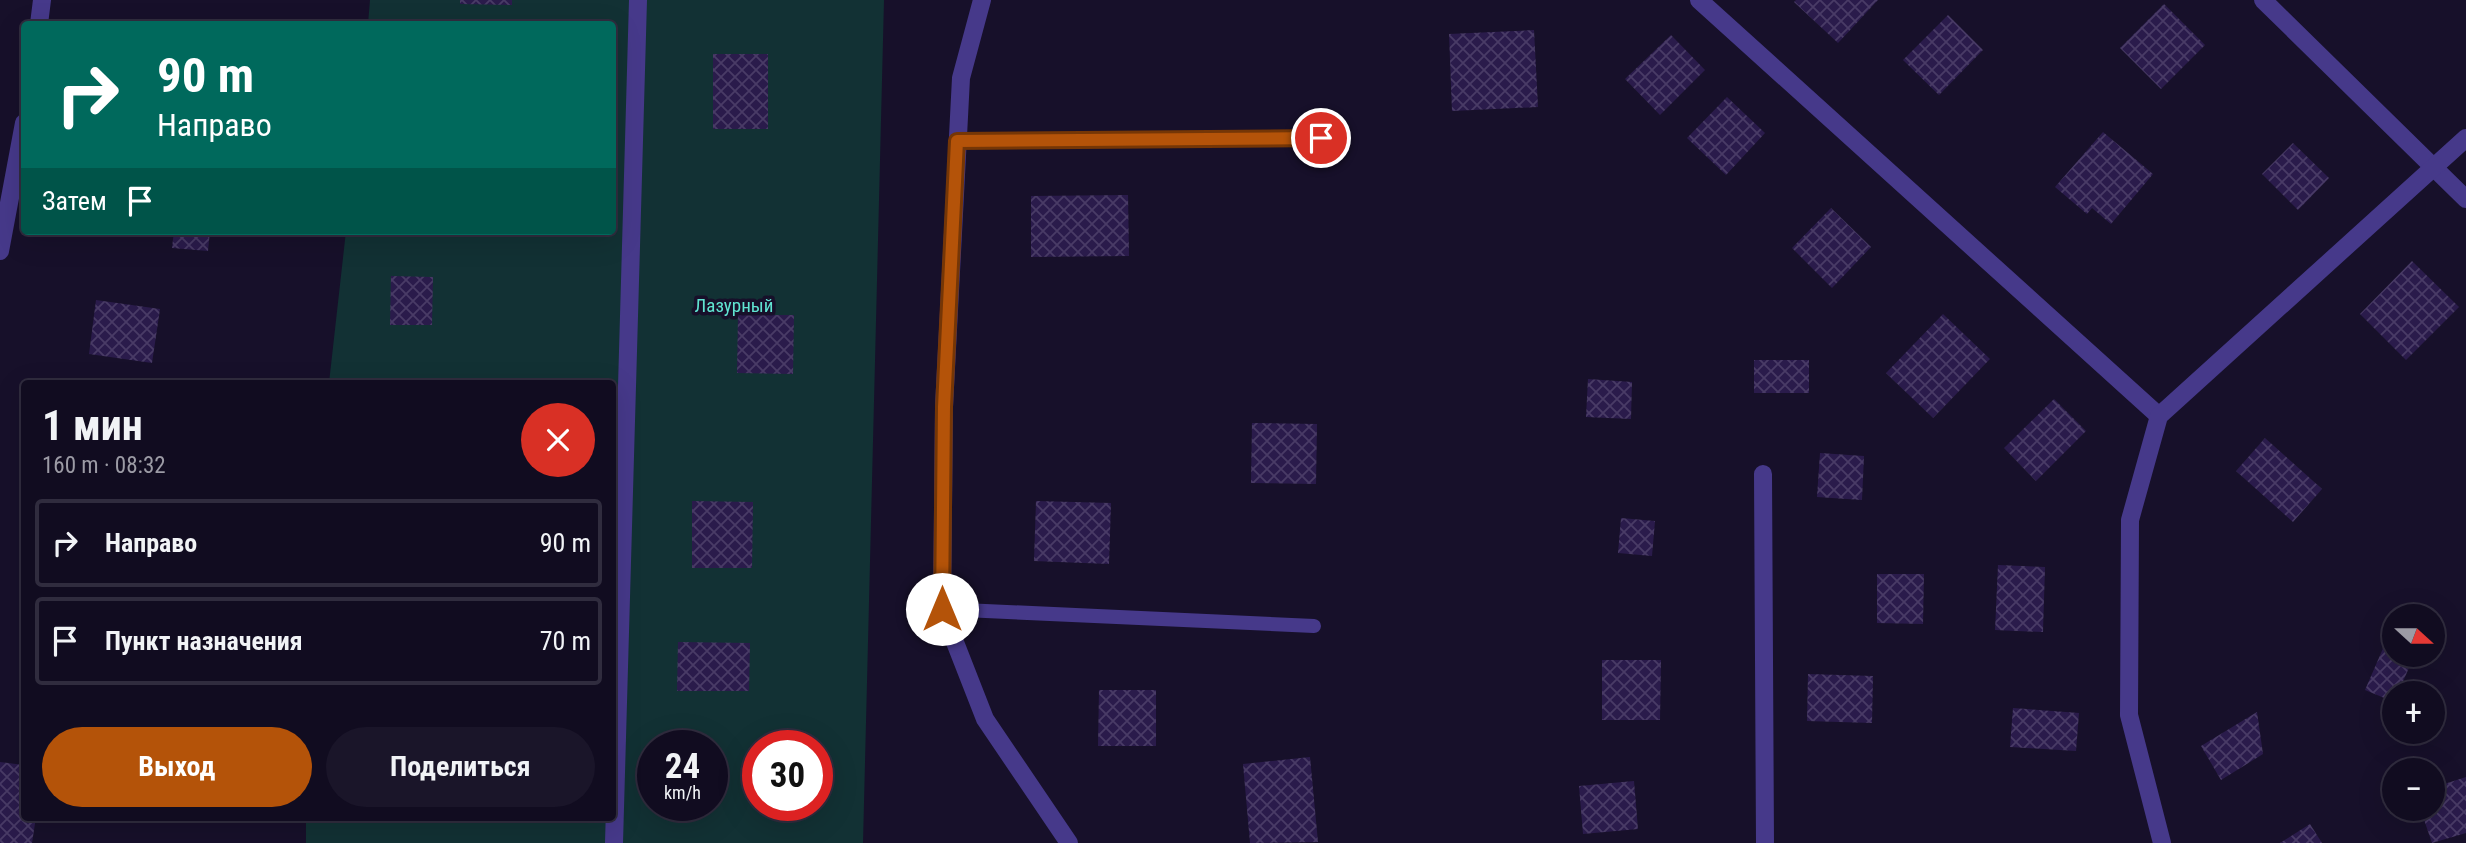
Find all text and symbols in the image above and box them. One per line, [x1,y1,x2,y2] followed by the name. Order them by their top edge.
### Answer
[157,47,254,104] text: 90 m
[42,49,133,140] icon: right
[157,106,272,144] text: Направо
[1291,108,1351,168] pin
[1302,119,1340,157] icon: arrive
[121,182,159,220] icon: arrive
[42,186,107,216] text: Затем
[695,294,773,317] park label: Лазурный
[42,401,143,450] text: 1 мин
[521,403,595,477] button: close
[42,452,166,479] text: 160 m · 08:32
[46,524,84,562] icon: right
[105,528,197,558] text: Направо
[540,528,591,558] text: 90 m
[905,572,979,646] position arrow
[2382,604,2445,667] north arrow
[2382,604,2445,821] map controls
[46,622,84,660] icon: arrive
[105,626,303,656] text: Пункт назначения
[540,626,591,656] text: 70 m
[2382,681,2445,744] button: +
[42,727,312,807] button: Выход
[326,727,595,807] button: Поделиться
[742,730,833,821] speed limit sign: 30
[665,746,700,787] text: 24
[2382,758,2445,821] button: −
[664,782,701,803] text: km/h

